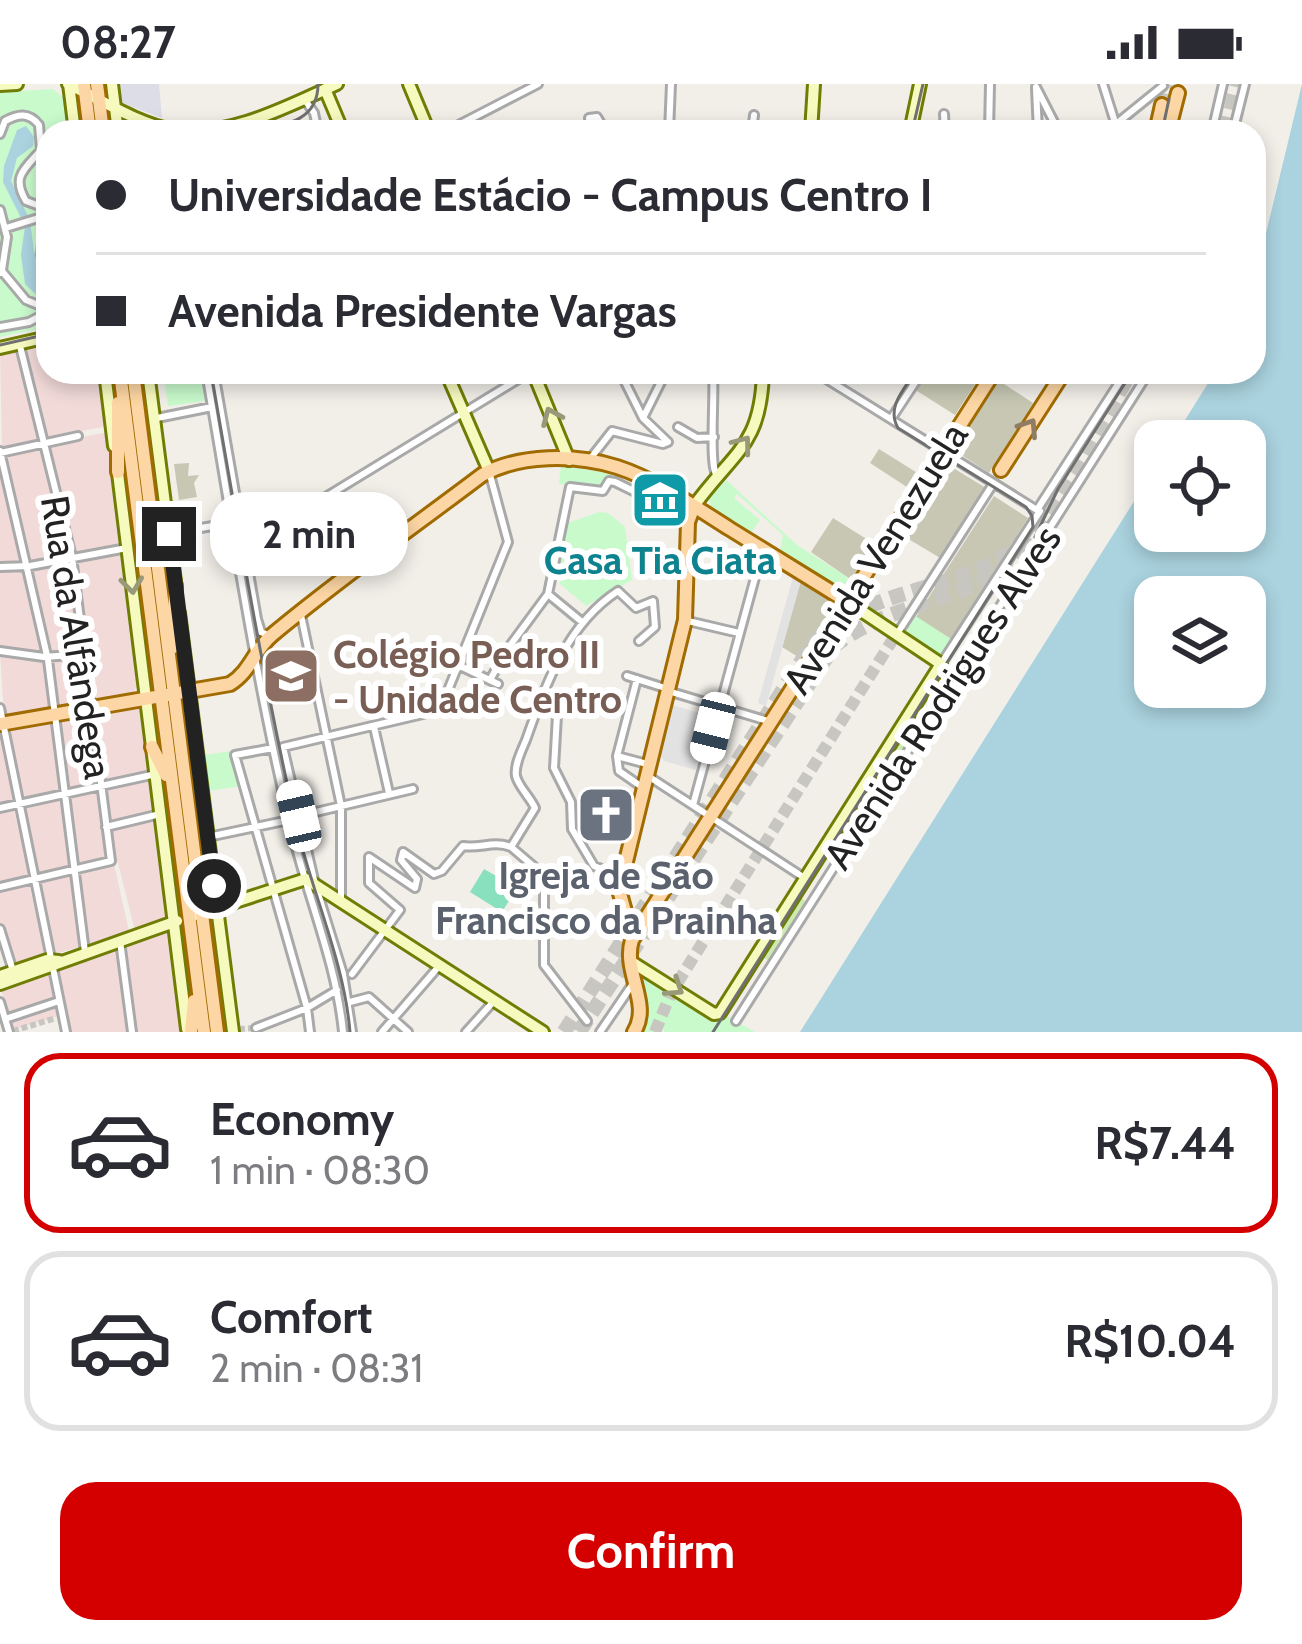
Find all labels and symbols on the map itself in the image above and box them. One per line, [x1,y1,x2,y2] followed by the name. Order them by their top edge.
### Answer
[542,406,566,428] one-way arrow
[772,413,978,702] street label: Avenida Venezuela
[1014,418,1036,440] one-way arrow
[729,436,751,457] one-way arrow
[629,469,691,531] museum icon: Casa Tia Ciata
[31,492,123,782] street label: Rua da Alfândega
[211,492,409,576] callout: 2 min
[142,507,196,561] route end
[813,516,1071,878] street label: Avenida Rodrigues Alves
[544,536,776,584] place label: Casa Tia Ciata
[119,575,145,595] one-way arrow
[333,630,622,723] place label: Colégio Pedro II - Unidade Centro
[260,645,322,707] school or university icon: Colégio Pedro II - Unidade Centro
[687,689,739,767] car
[273,777,325,855] car
[575,784,637,846] church icon: Igreja de São Francisco da Prainha
[435,851,777,944] place label: Igreja de São Francisco da Prainha
[187,859,241,913] route start
[662,974,684,996] one-way arrow

